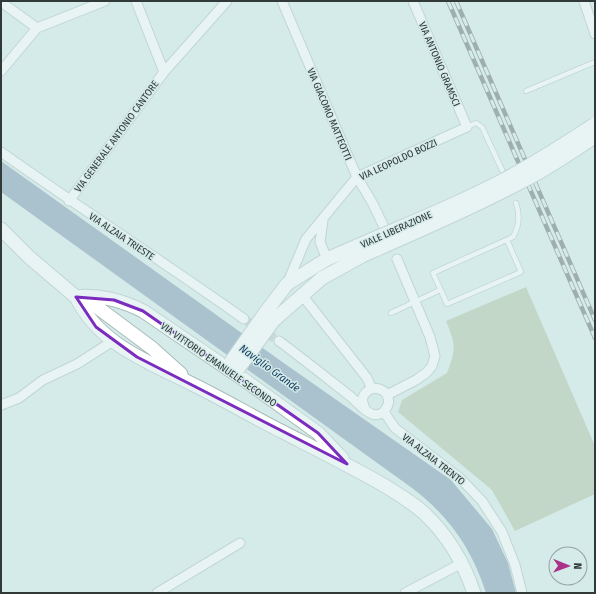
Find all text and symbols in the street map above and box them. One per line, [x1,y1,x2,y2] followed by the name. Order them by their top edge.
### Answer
[416,20,462,108] street label: VIA ANTONIO GRAMSCI
[304,66,354,162] street label: VIA GIACOMO MATTEOTTI
[72,78,162,195] street label: VIA GENERALE ANTONIO CANTORE
[358,137,439,183] street label: VIA LEOPOLDO BOZZI
[359,209,434,251] street label: VIALE LIBERAZIONE
[86,210,157,263] street label: VIA ALZAIA TRIESTE
[158,320,279,410] street label: VIA VITTORIO EMANUELE SECONDO
[237,342,303,395] water label: Naviglio Grande
[399,431,467,488] street label: VIA ALZAIA TRENTO
[548,546,588,586] north arrow
[571,563,584,570] text: N

